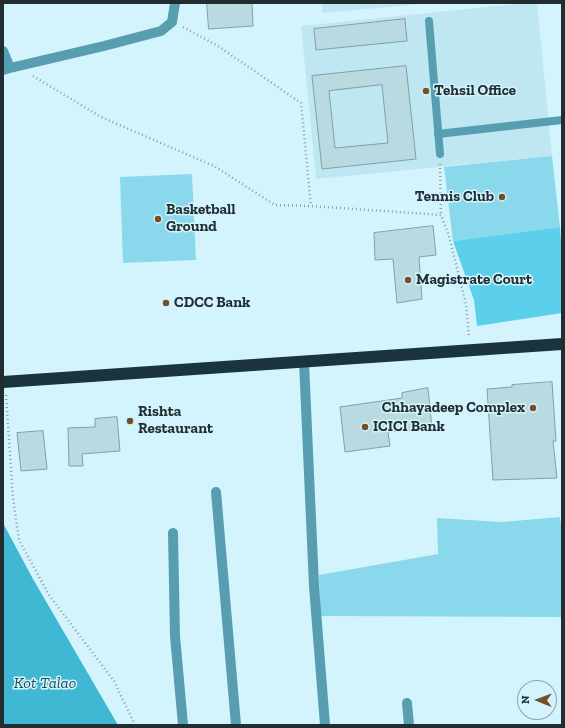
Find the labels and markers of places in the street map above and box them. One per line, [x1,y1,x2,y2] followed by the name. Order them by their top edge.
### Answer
[434,82,516,100] place label: Tehsil Office
[421,86,431,96] marker: Tehsil Office
[415,188,494,206] place label: Tennis Club
[497,192,507,202] marker: Tennis Club
[166,201,236,236] place label: Basketball Ground
[153,214,163,224] marker: Basketball Ground
[416,271,532,289] place label: Magistrate Court
[403,275,413,285] marker: Magistrate Court
[174,294,250,312] place label: CDCC Bank
[161,298,171,308] marker: CDCC Bank
[382,399,525,417] place label: Chhayadeep Complex
[138,403,213,438] place label: Rishta Restaurant
[528,403,538,413] marker: Chhayadeep Complex
[125,416,135,426] marker: Rishta Restaurant
[373,418,445,436] place label: ICICI Bank
[360,422,370,432] marker: ICICI Bank

